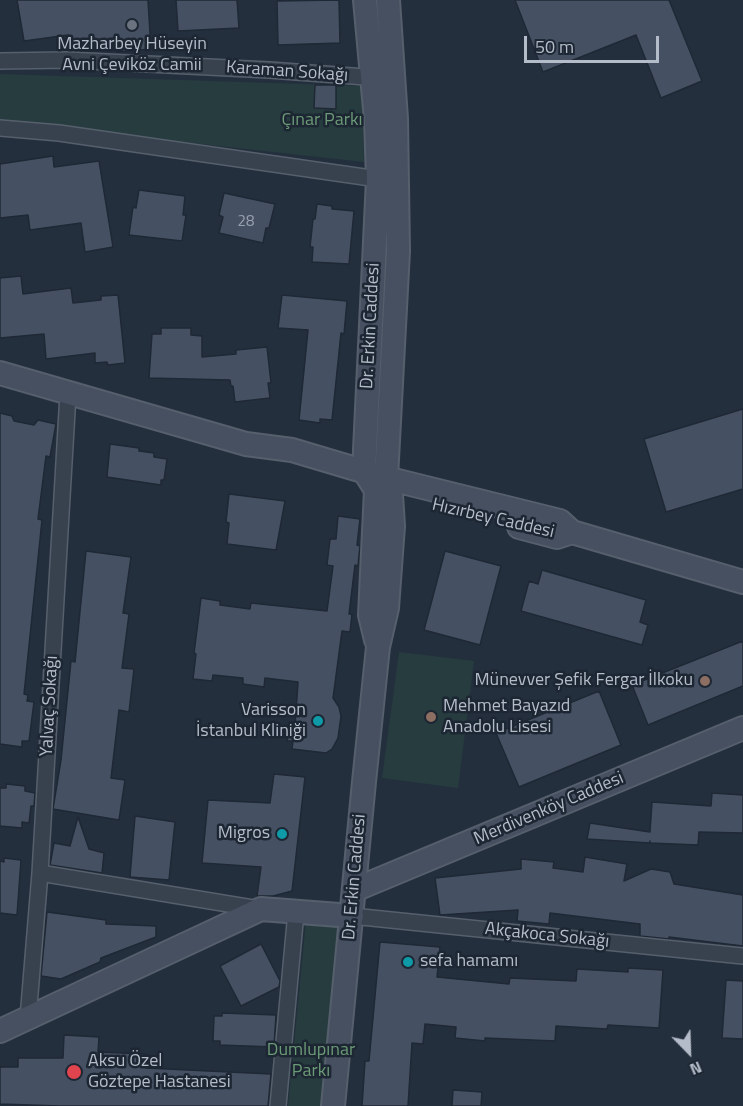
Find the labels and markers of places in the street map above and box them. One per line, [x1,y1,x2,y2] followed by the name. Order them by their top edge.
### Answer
[125,18,139,32] marker: Mazharbey Hüseyin Avni Çeviköz Camii
[57,34,207,76] place label: Mazharbey Hüseyin Avni Çeviköz Camii
[474,670,693,692] place label: Münevver Şefik Fergar İlkoku
[698,674,712,688] marker: Münevver Şefik Fergar İlkoku
[443,696,570,738] place label: Mehmet Bayazıd Anadolu Lisesi
[196,700,306,742] place label: Varisson İstanbul Kliniği
[424,710,438,724] marker: Mehmet Bayazıd Anadolu Lisesi
[311,714,325,728] marker: Varisson İstanbul Kliniği
[218,823,270,845] place label: Migros
[275,827,289,841] marker: Migros
[420,951,518,973] place label: sefa hamamı
[401,955,415,969] marker: sefa hamamı
[88,1051,231,1094] place label: Aksu Özel Göztepe Hastanesi
[65,1063,83,1081] marker: Aksu Özel Göztepe Hastanesi

